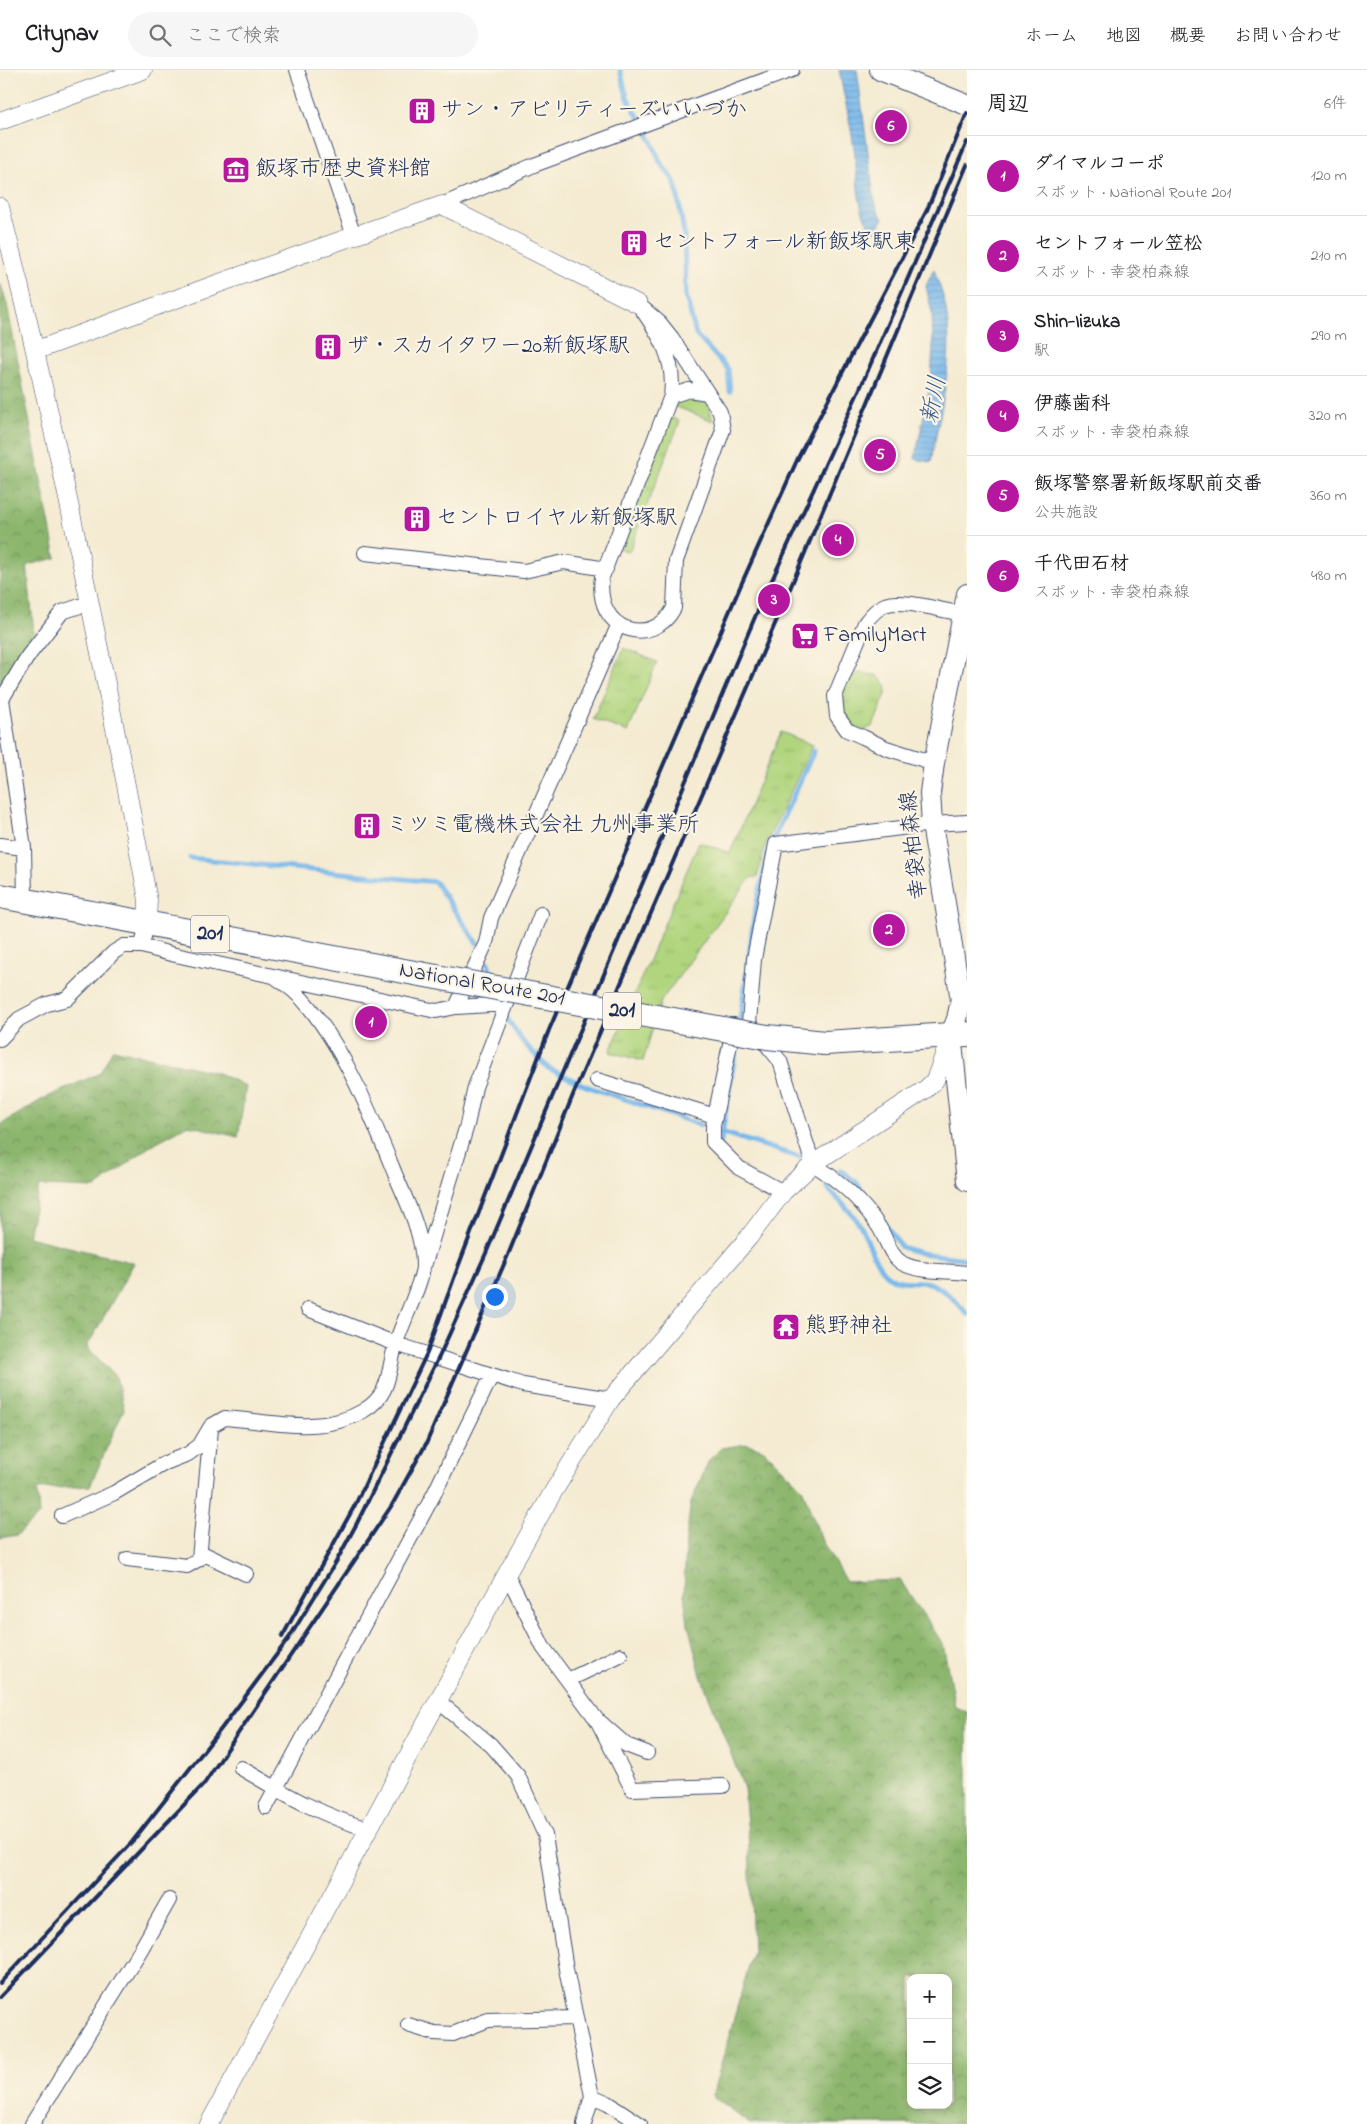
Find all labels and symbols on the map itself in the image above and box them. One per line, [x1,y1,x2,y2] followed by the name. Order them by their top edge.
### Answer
[441,95,747,127] place label: サン・アビリティーズいいづか
[407,96,437,126] building icon: サン・アビリティーズいいづか
[875,107,907,145] pin: 6
[255,154,431,186] place label: 飯塚市歴史資料館
[221,155,251,185] museum icon: 飯塚市歴史資料館
[653,227,916,259] place label: セントフォール新飯塚駅東
[619,228,649,258] building icon: セントフォール新飯塚駅東
[347,331,630,363] place label: ザ・スカイタワー20新飯塚駅
[313,332,343,362] building icon: ザ・スカイタワー20新飯塚駅
[913,373,957,427] water label: 新川
[864,436,896,474] pin: 5
[436,503,678,535] place label: セントロイヤル新飯塚駅
[402,504,432,534] building icon: セントロイヤル新飯塚駅
[822,521,854,559] pin: 4
[758,581,790,619] pin: 3
[823,620,927,653] place label: FamilyMart
[790,621,820,651] supermarket icon: FamilyMart
[893,789,937,901] street label: 幸袋柏森線
[386,810,700,842] place label: ミツミ電機株式会社 九州事業所
[352,811,382,841] building icon: ミツミ電機株式会社 九州事業所
[873,911,905,949] pin: 2
[191,916,229,952] road number: 201
[397,955,567,1015] street label: National Route 201
[603,992,641,1029] road number: 201
[355,1003,387,1041] pin: 1
[482,1284,508,1310] your location
[805,1311,893,1343] place label: 熊野神社
[771,1312,801,1342] temple icon: 熊野神社

